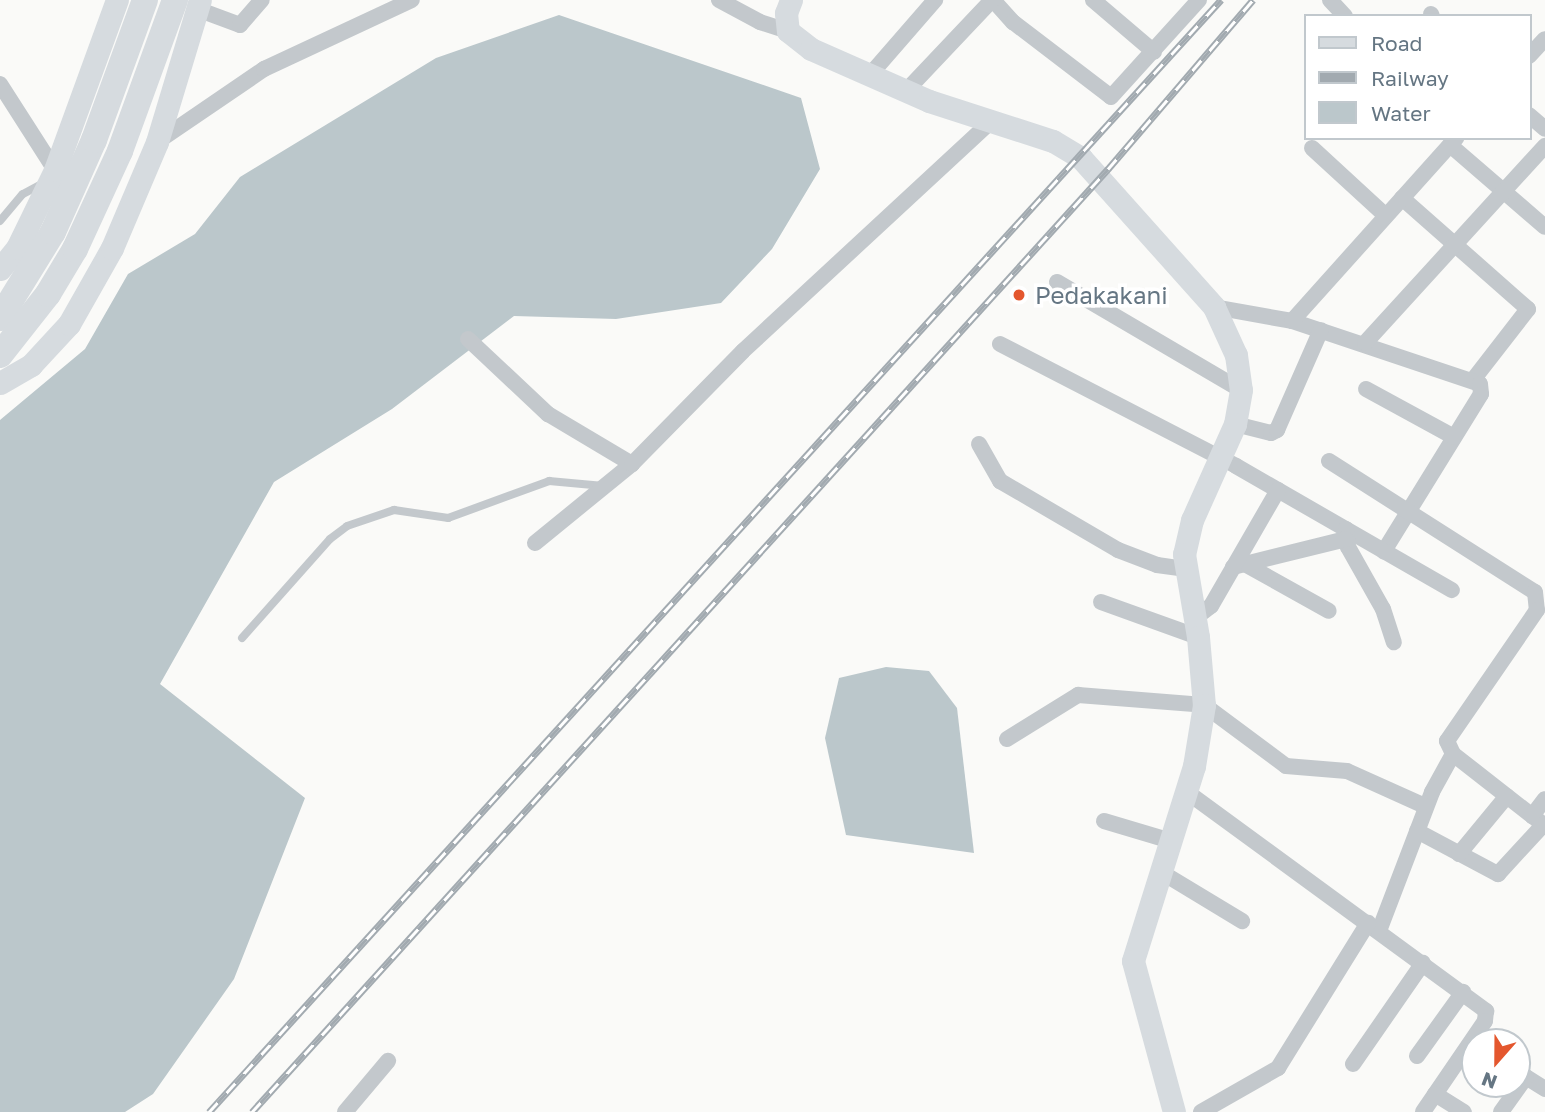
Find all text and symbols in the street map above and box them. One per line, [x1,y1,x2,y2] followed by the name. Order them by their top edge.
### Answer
[1304,14,1531,140] legend
[1371,30,1422,56] text: Road
[1371,65,1449,91] text: Railway
[1371,100,1431,126] text: Water
[1035,281,1168,309] place label: Pedakakani
[1009,285,1029,305] marker: Pedakakani
[1461,1028,1531,1098] north arrow
[1478,1068,1500,1095] text: N

